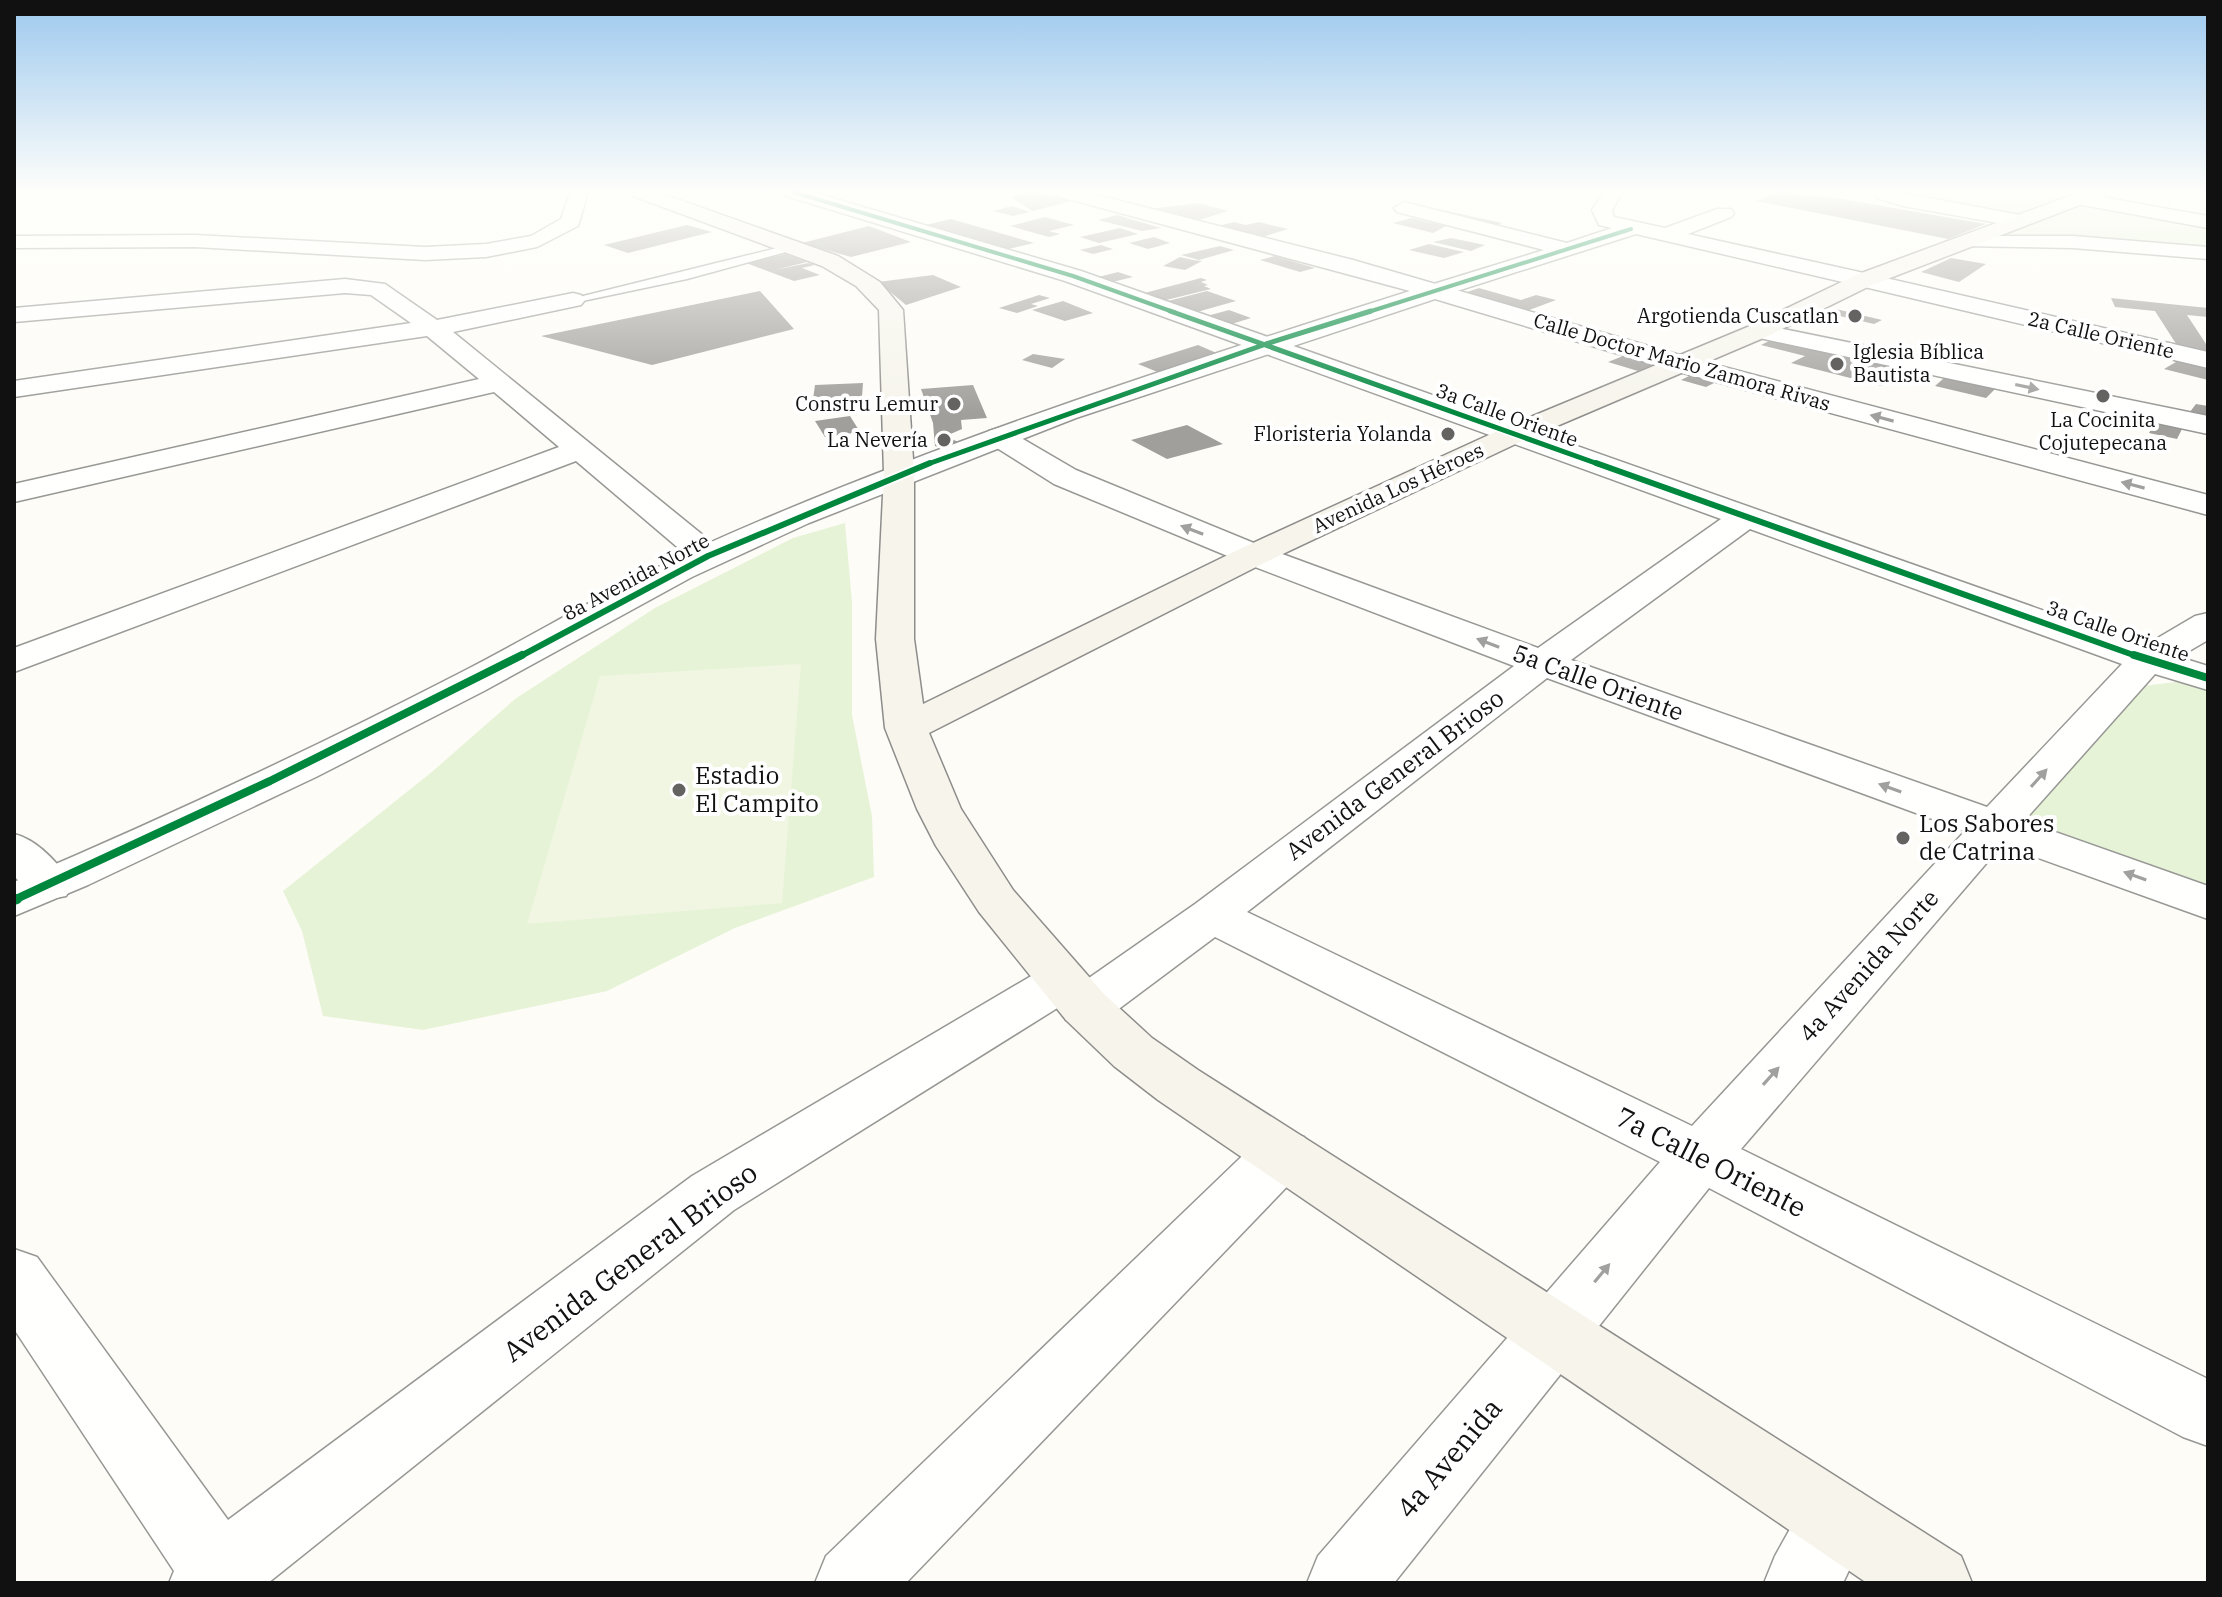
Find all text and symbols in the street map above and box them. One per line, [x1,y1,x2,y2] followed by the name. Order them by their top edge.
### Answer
[1637,302,1839,329] place label: Argotienda Cuscatlan
[2025,305,2177,364] street label: 2a Calle Oriente
[1531,306,1834,417] street label: Calle Doctor Mario Zamora Rivas
[1846,307,1864,325] marker: Argotienda Cuscatlan
[1853,338,1984,388] place label: Iglesia Bíblica Bautista
[1828,355,1846,373] marker: Iglesia Bíblica Bautista
[1432,376,1582,453] street label: 3a Calle Oriente
[2015,381,2040,394] one-way arrow
[2094,387,2112,405] marker: La Cocinita Cojutepecana
[795,390,938,417] place label: Constru Lemur
[945,395,963,413] marker: Constru Lemur
[2039,406,2167,456] place label: La Cocinita Cojutepecana
[1869,411,1894,423] one-way arrow
[1254,420,1432,447] place label: Floristeria Yolanda
[1439,425,1457,443] marker: Floristeria Yolanda
[827,426,928,453] place label: La Nevería
[935,431,953,449] marker: La Nevería
[1308,436,1488,539] street label: Avenida Los Héroes
[2120,478,2144,491] one-way arrow
[1180,523,1204,536] one-way arrow
[558,527,714,627] street label: 8a Avenida Norte
[2043,593,2193,668] street label: 3a Calle Oriente
[1476,636,1500,648] one-way arrow
[1509,636,1688,728] street label: 5a Calle Oriente
[1279,682,1510,867] street label: Avenida General Brioso
[695,759,819,819] place label: Estadio El Campito
[2029,769,2047,788] one-way arrow
[670,781,688,799] marker: Estadio El Campito
[1878,781,1902,793] one-way arrow
[1919,807,2054,867] place label: Los Sabores de Catrina
[1894,829,1912,847] marker: Los Sabores de Catrina
[2123,870,2147,882] one-way arrow
[1791,882,1945,1048] street label: 4a Avenida Norte
[1762,1066,1780,1085] one-way arrow
[1610,1098,1813,1226] street label: 7a Calle Oriente
[495,1154,764,1370] street label: Avenida General Brioso
[1593,1263,1610,1283] one-way arrow
[1388,1390,1510,1525] street label: 4a Avenida

